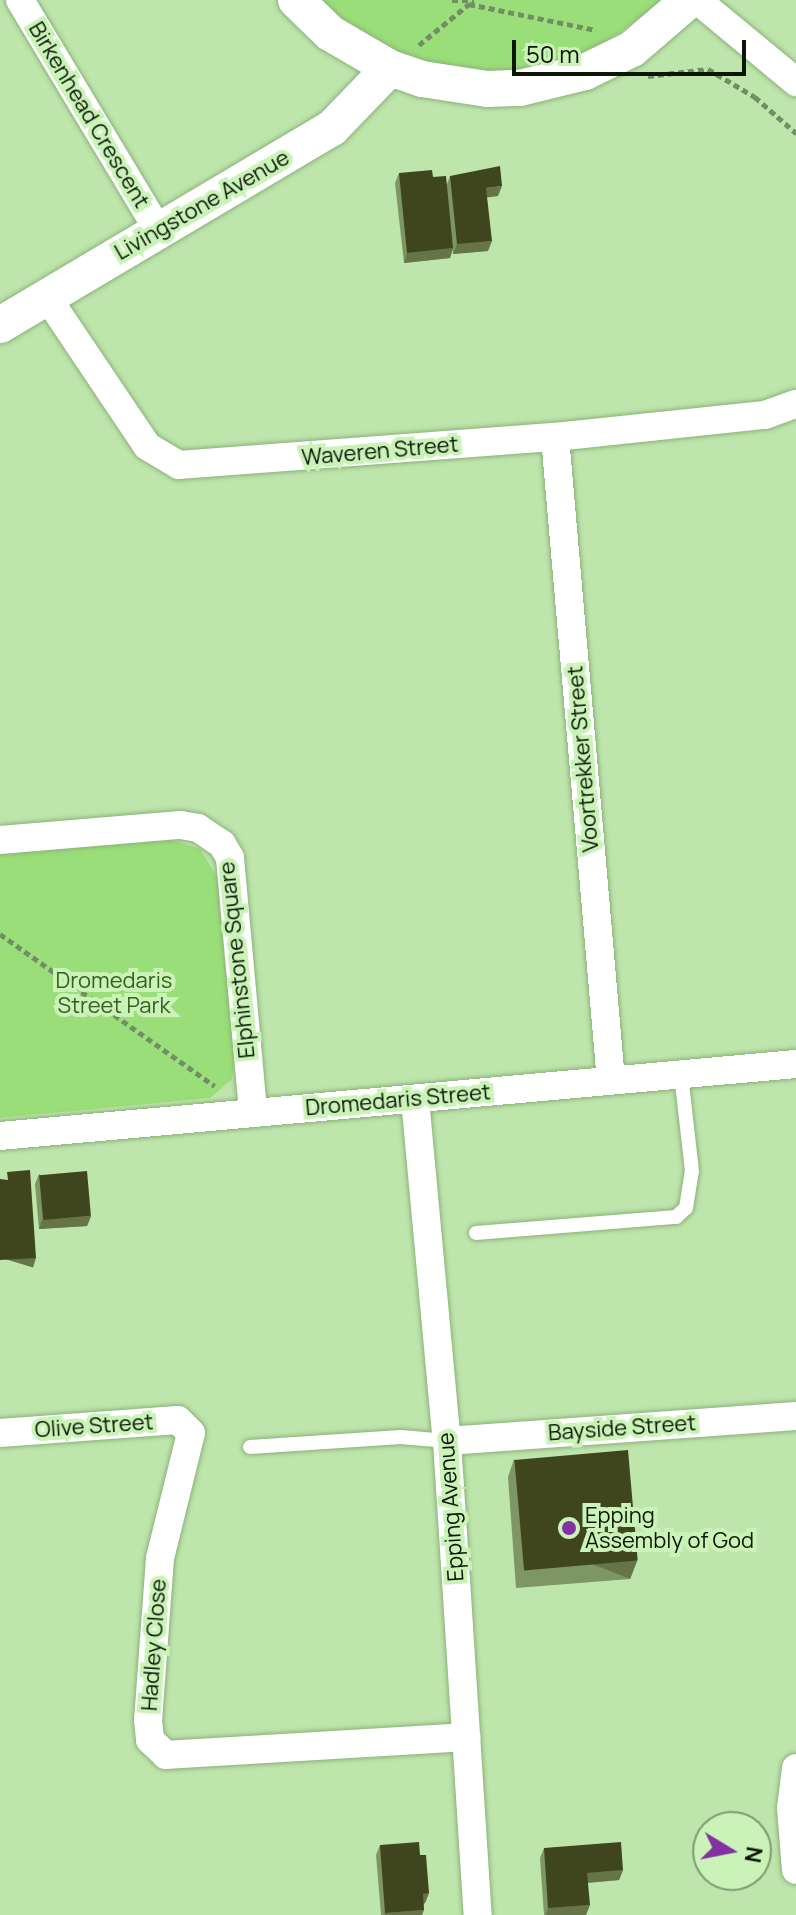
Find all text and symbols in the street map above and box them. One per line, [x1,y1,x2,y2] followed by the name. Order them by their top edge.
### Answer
[23,17,155,213] street label: Birkenhead Crescent
[516,24,750,74] scale bar
[526,37,580,70] text: 50 m
[110,144,294,266] street label: Livingstone Avenue
[301,431,459,471] street label: Waveren Street
[562,665,604,853] street label: Voortrekker Street
[214,860,260,1060] street label: Elphinstone Square
[56,967,172,1018] park label: Dromedaris Street Park
[304,1079,492,1121] street label: Dromedaris Street
[34,1409,154,1443] street label: Olive Street
[547,1410,697,1446] street label: Bayside Street
[433,1431,469,1583] street label: Epping Avenue
[585,1502,754,1554] place label: Epping Assembly of God
[560,1519,578,1537] marker: Epping Assembly of God
[136,1578,172,1712] street label: Hadley Close
[692,1811,772,1891] north arrow
[738,1844,770,1865] text: N

